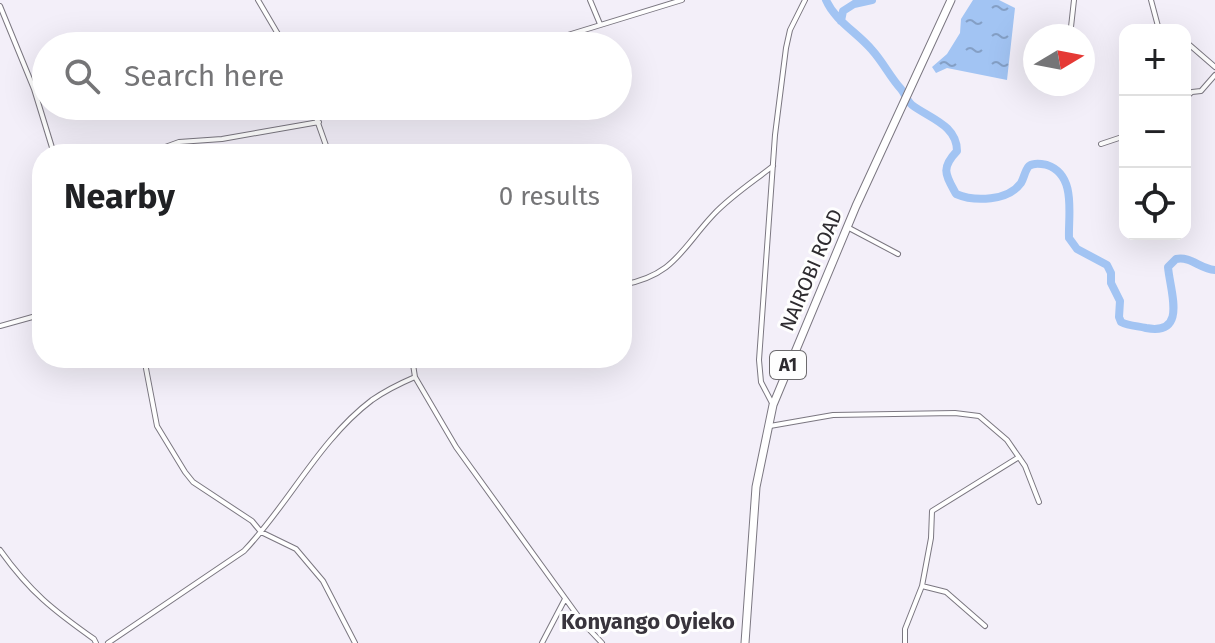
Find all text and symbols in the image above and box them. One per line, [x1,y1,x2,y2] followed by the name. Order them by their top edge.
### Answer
[1023,24,1095,96] north arrow
[1119,24,1191,240] map controls
[1119,24,1191,96] button: +
[32,32,632,120] search box
[60,54,104,98] icon: search
[124,58,284,94] text: Search here
[1119,96,1191,168] button: −
[1119,168,1191,240] button: locate
[64,176,175,217] text: Nearby
[499,181,600,212] text: 0 results
[775,205,847,335] street label: NAIROBI ROAD
[770,351,806,379] road number: A1
[561,608,735,635] district label: Konyango Oyieko

